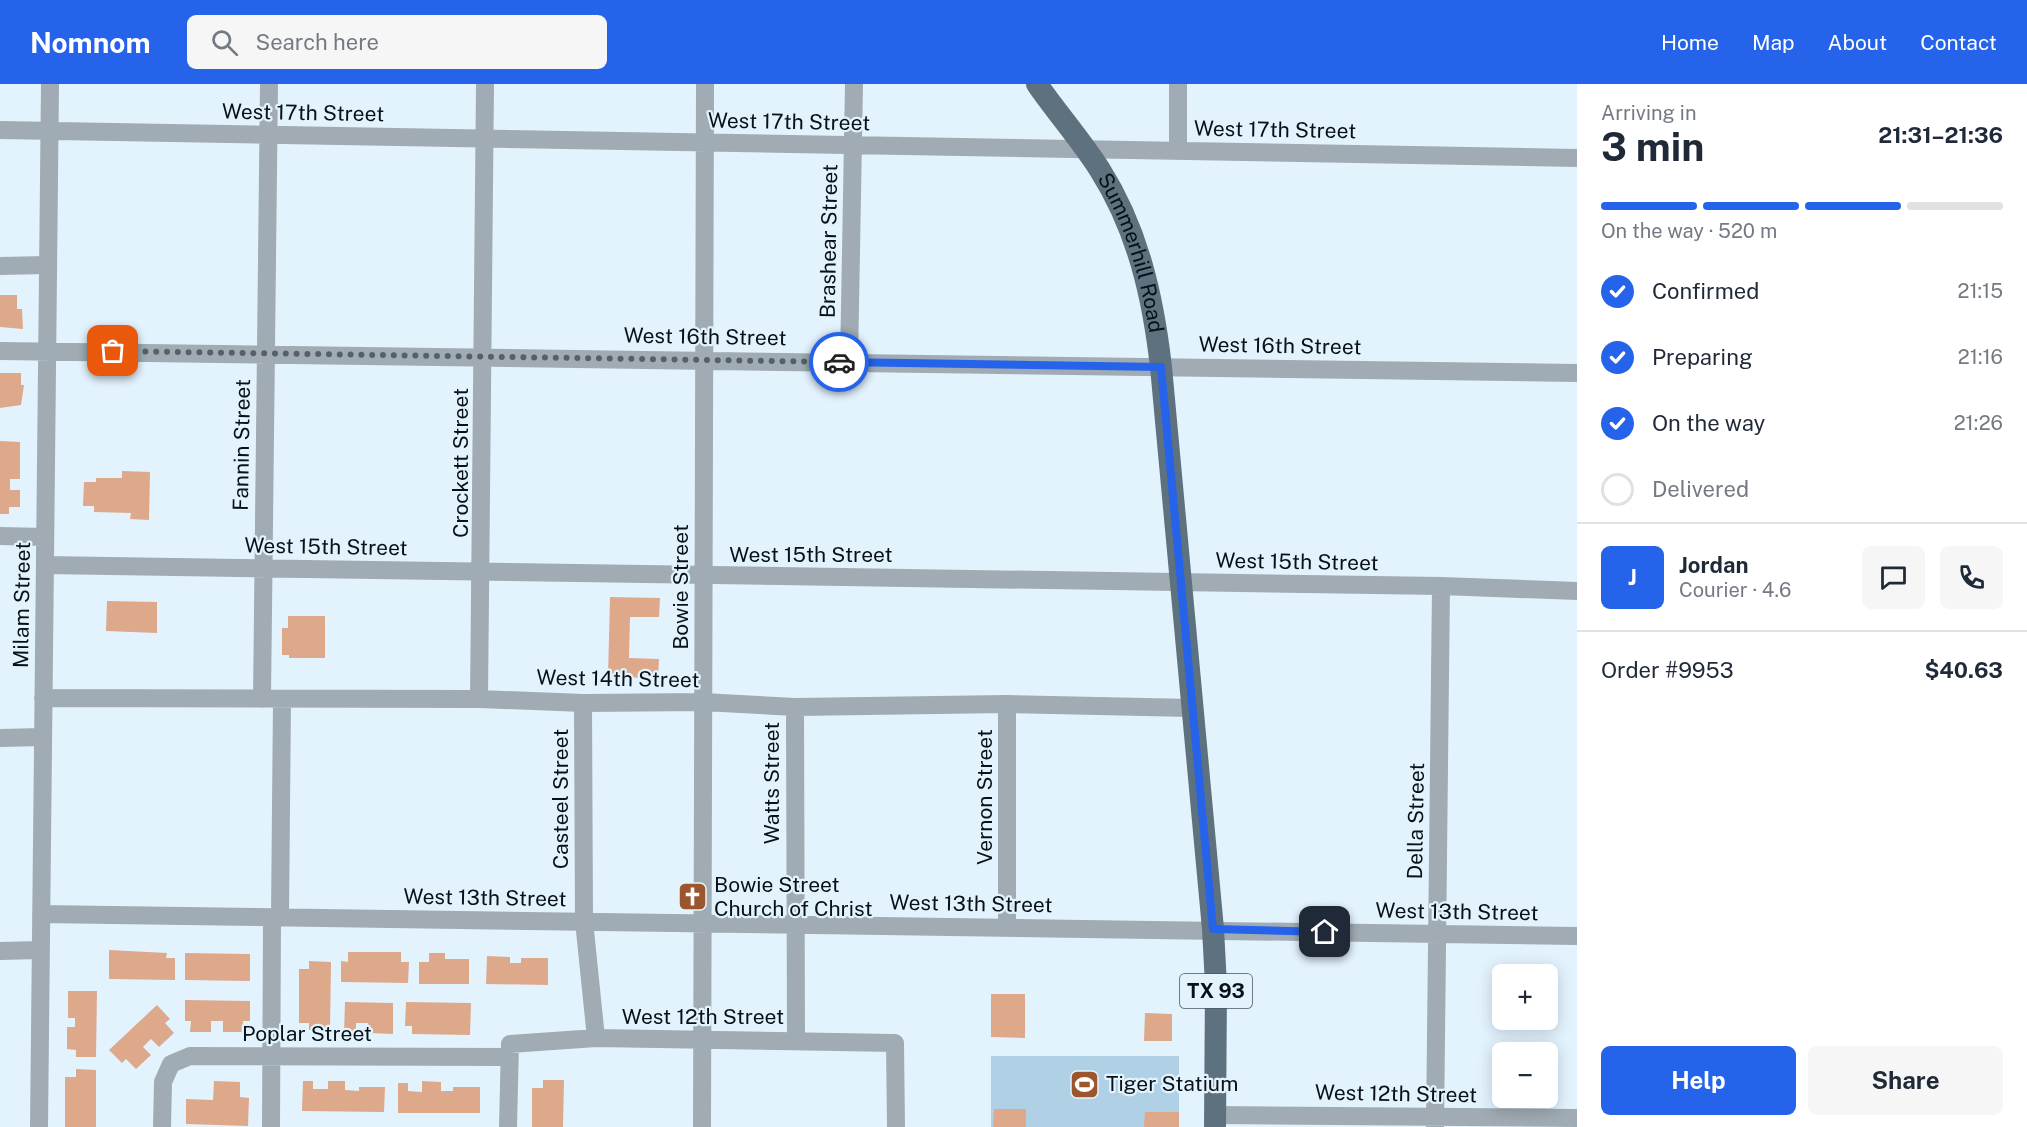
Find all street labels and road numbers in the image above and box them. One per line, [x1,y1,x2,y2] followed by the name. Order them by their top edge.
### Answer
[222,99,384,126] street label: West 17th Street
[708,108,870,135] street label: West 17th Street
[1194,116,1356,143] street label: West 17th Street
[815,164,842,318] street label: Brashear Street
[1093,168,1169,334] street label: Summerhill Road
[623,323,787,350] street label: West 16th Street
[1198,332,1362,359] street label: West 16th Street
[228,379,255,511] street label: Fannin Street
[448,388,473,538] street label: Crockett Street
[668,524,693,650] street label: Bowie Street
[244,533,408,560] street label: West 15th Street
[8,542,35,668] street label: Milam Street
[729,542,893,567] street label: West 15th Street
[1215,548,1379,575] street label: West 15th Street
[536,665,700,692] street label: West 14th Street
[759,722,784,844] street label: Watts Street
[548,729,573,869] street label: Casteel Street
[972,729,997,865] street label: Vernon Street
[1402,762,1429,880] street label: Della Street
[403,884,567,911] street label: West 13th Street
[889,890,1053,917] street label: West 13th Street
[1375,898,1539,925] street label: West 13th Street
[1180,974,1252,1008] road number: TX 93
[622,1004,784,1029] street label: West 12th Street
[242,1021,372,1046] street label: Poplar Street
[1315,1080,1477,1107] street label: West 12th Street

